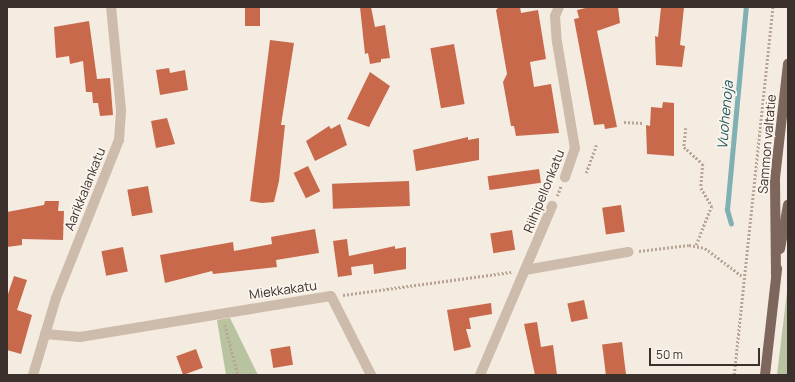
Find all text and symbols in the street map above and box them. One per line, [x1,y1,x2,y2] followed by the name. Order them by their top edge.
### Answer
[714,80,736,150] water label: Vuohenoja
[755,94,779,194] street label: Sammon valtatie
[61,145,109,233] street label: Aarikkalankatu
[520,147,568,235] street label: Riihipellonkatu
[248,278,318,302] street label: Miekkakatu
[651,340,762,366] scale bar
[656,346,683,363] text: 50 m

